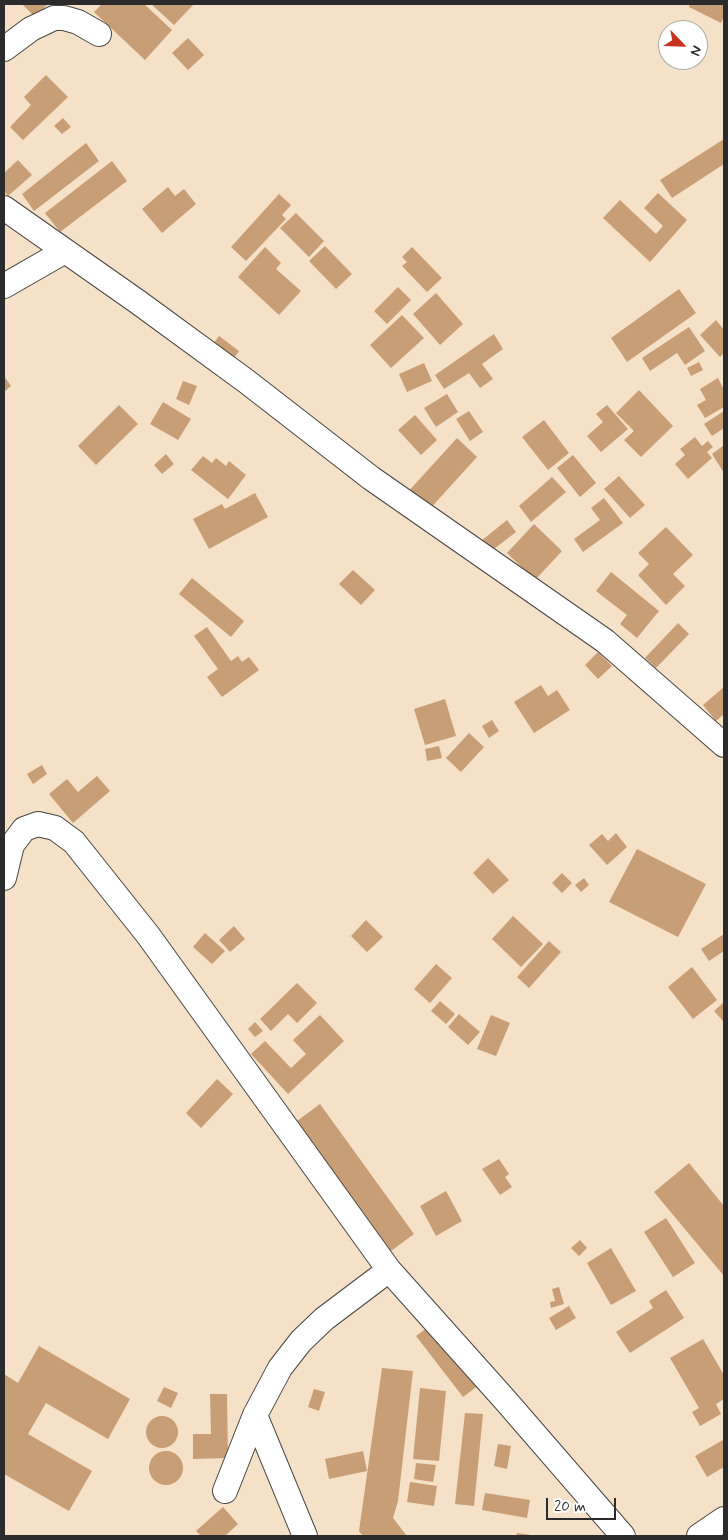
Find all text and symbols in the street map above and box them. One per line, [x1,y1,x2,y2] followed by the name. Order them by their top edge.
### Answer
[658,20,708,70] north arrow
[686,43,706,59] text: N
[548,1488,618,1520] scale bar
[554,1497,586,1517] text: 20 m

